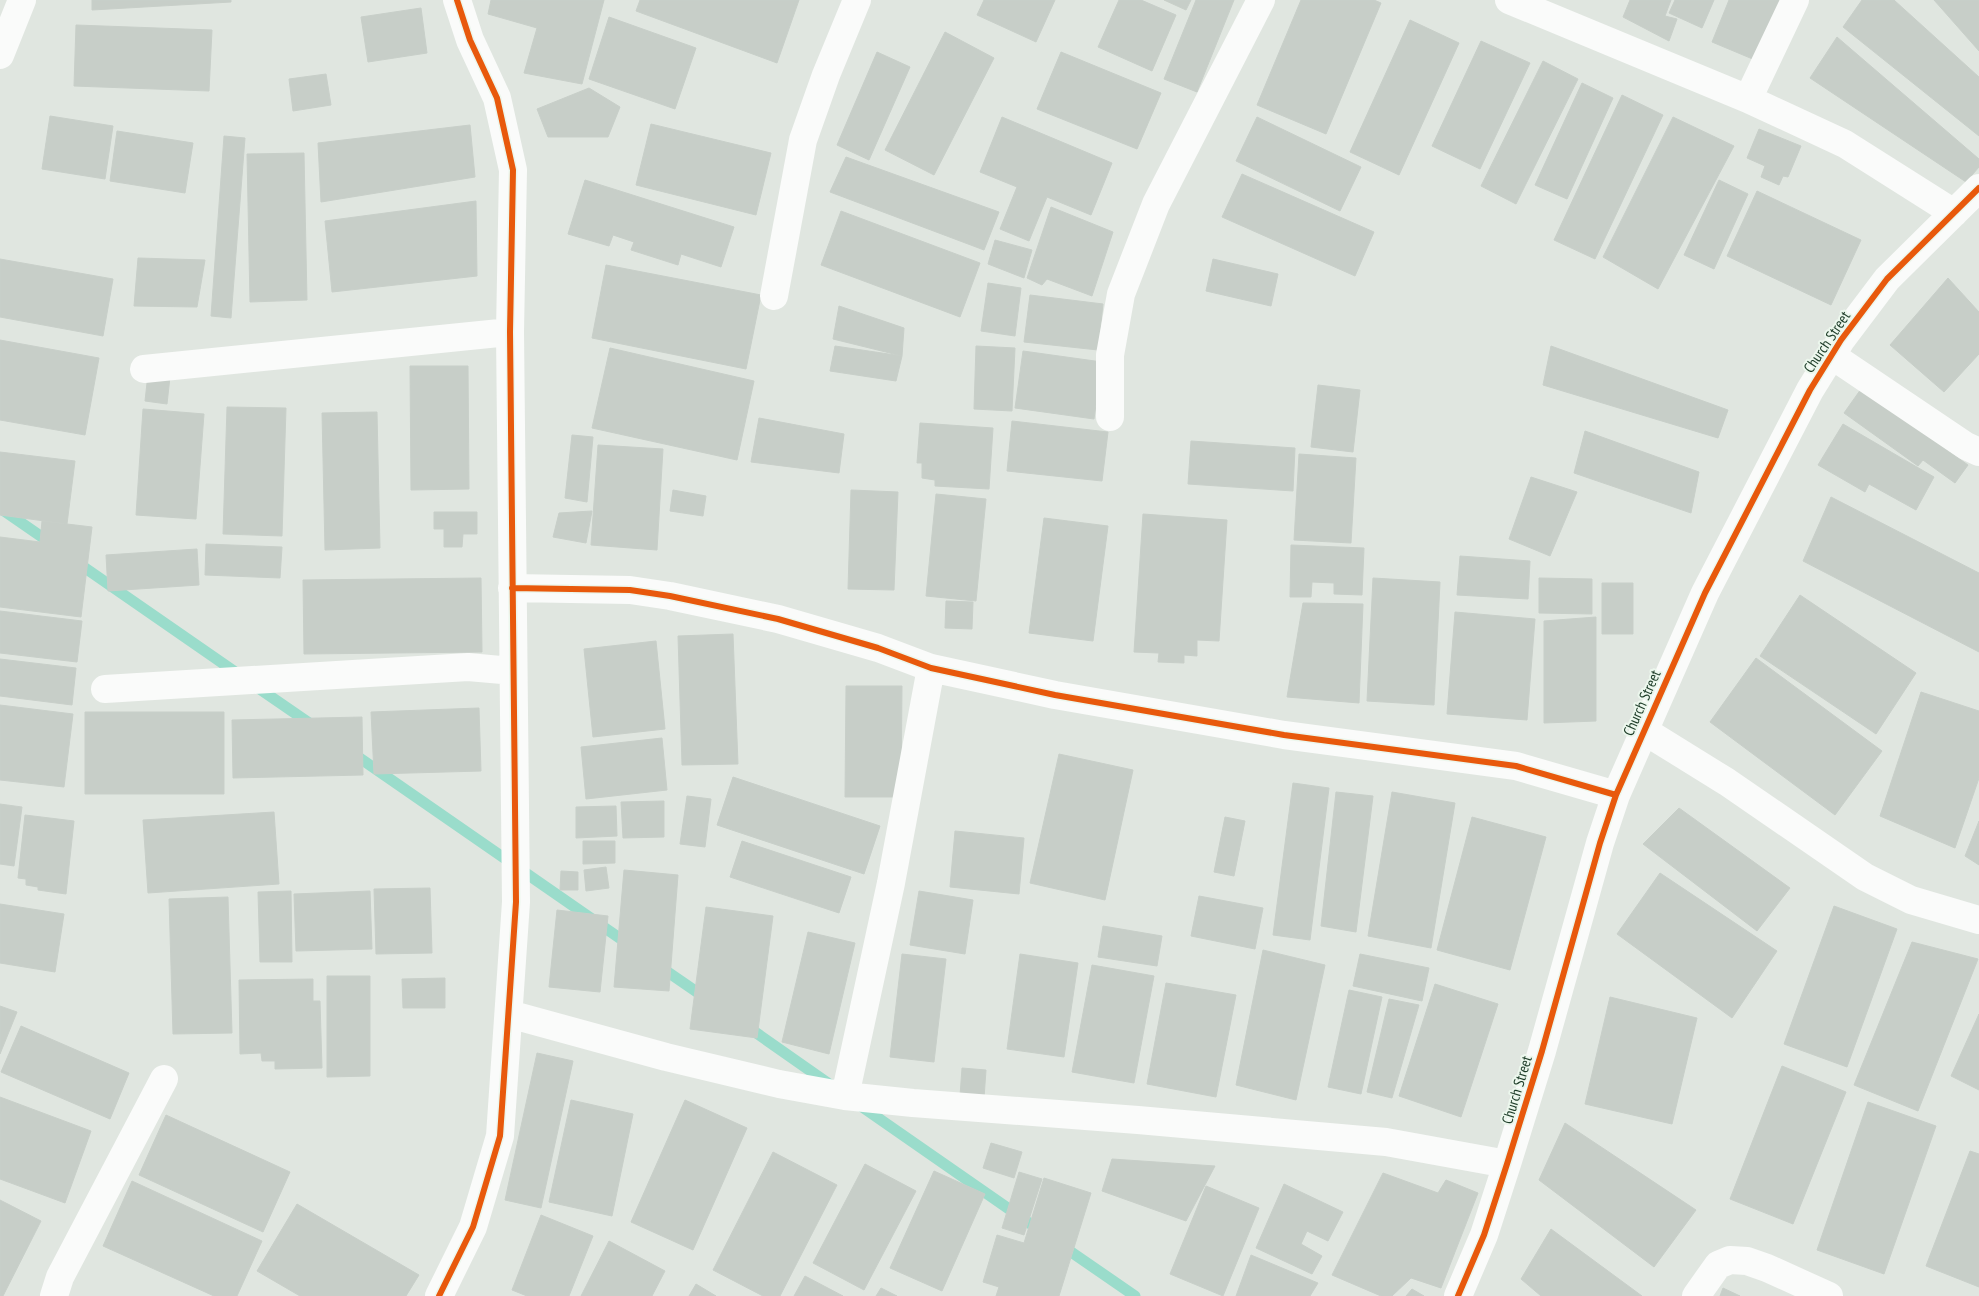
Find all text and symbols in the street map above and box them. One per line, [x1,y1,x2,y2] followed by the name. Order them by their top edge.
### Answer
[1799,307,1854,376] street label: Church Street
[1619,667,1665,739] street label: Church Street
[1497,1053,1536,1126] street label: Church Street

